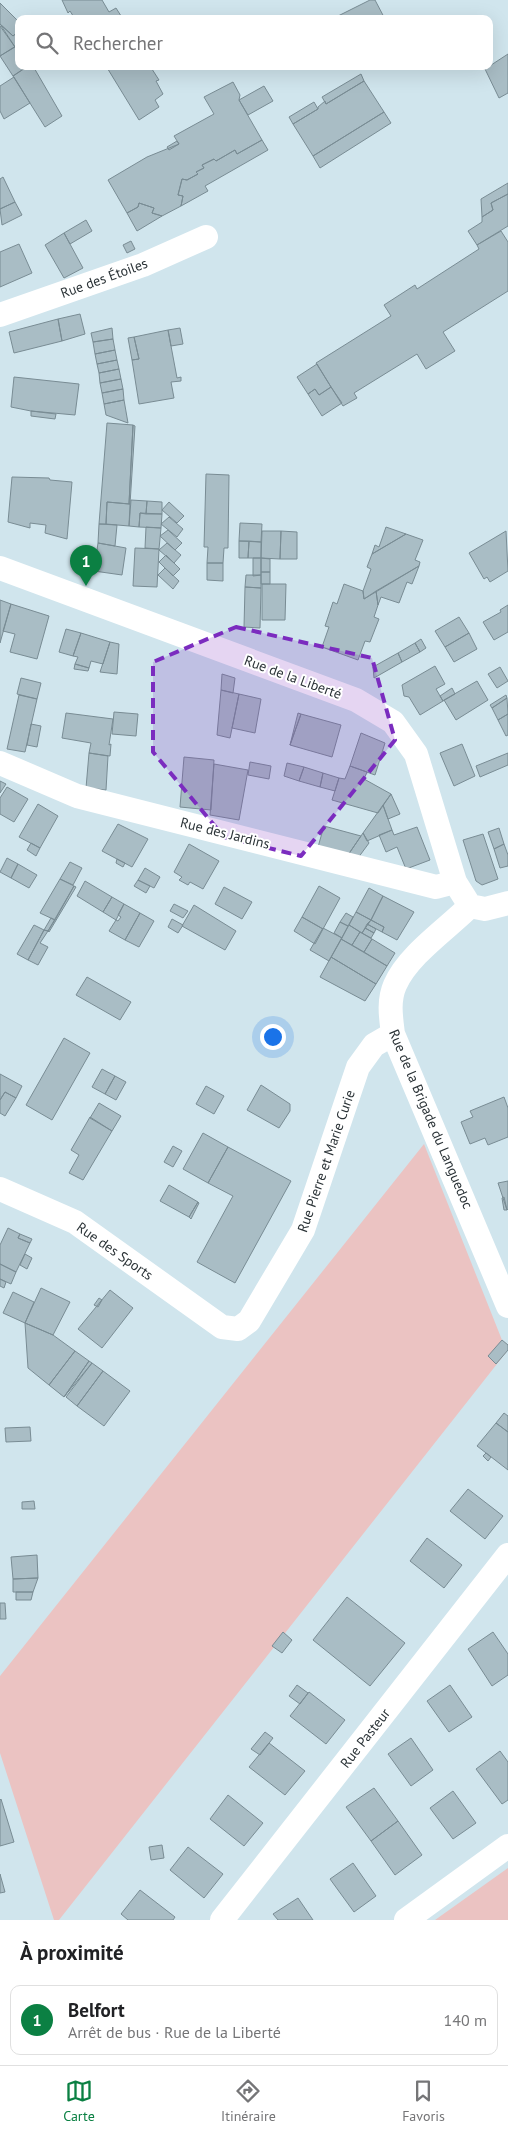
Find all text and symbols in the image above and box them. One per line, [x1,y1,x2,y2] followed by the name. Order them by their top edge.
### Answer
[15,15,493,70] search box
[33,29,61,57] icon: search
[73,31,163,55] text: Rechercher
[58,254,150,302] street label: Rue des Étoiles
[70,545,102,586] pin: 1
[242,651,344,703] street label: Rue de la Liberté
[178,813,272,853] street label: Rue des Jardins
[260,1024,286,1050] your location
[385,1027,477,1211] street label: Rue de la Brigade du Languedoc
[293,1087,359,1235] street label: Rue Pierre et Marie Curie
[73,1218,157,1284] street label: Rue des Sports
[336,1704,394,1771] street label: Rue Pasteur
[20,1939,124,1966] text: À proximité
[68,1998,125,2022] text: Belfort
[32,2010,42,2030] text: 1
[444,2010,487,2030] text: 140 m
[68,2022,281,2042] text: Arrêt de bus · Rue de la Liberté
[63,2077,95,2125] tab: Carte
[221,2077,276,2125] tab: Itinéraire
[402,2077,445,2125] tab: Favoris

